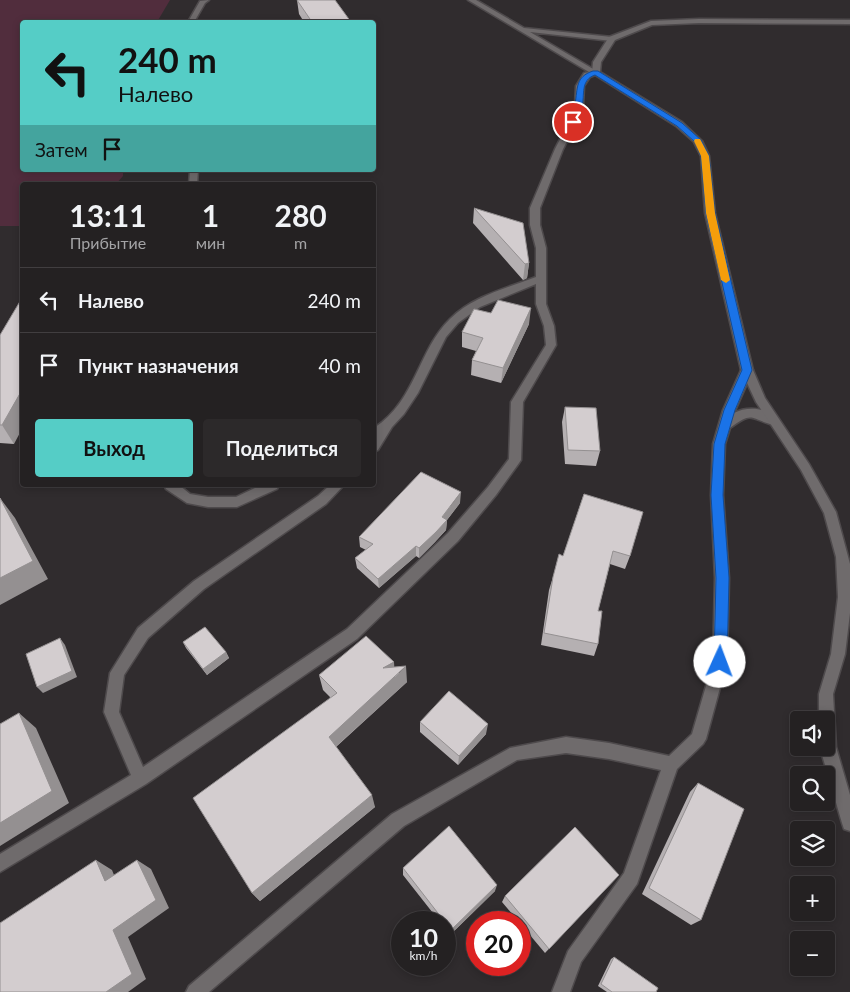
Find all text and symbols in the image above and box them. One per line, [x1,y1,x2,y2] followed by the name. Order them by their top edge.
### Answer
[118,38,217,80] text: 240 m
[35,40,100,105] icon: left
[118,80,193,107] text: Налево
[552,101,594,143] pin
[559,108,587,136] icon: arrive
[98,135,126,163] icon: arrive
[35,138,88,161] text: Затем
[69,197,147,233] text: 13:11
[202,197,219,233] text: 1
[275,197,327,233] text: 280
[70,233,146,252] text: Прибытие
[196,233,225,252] text: мин
[294,233,307,252] text: m
[35,286,63,314] icon: left
[78,289,144,312] text: Налево
[307,289,361,312] text: 240 m
[35,351,63,379] icon: arrive
[78,354,239,377] text: Пункт назначения
[318,354,361,377] text: 40 m
[35,419,193,477] button: Выход
[203,419,361,477] button: Поделиться
[693,635,745,687] position arrow
[790,711,835,976] map controls
[790,711,835,756] button: sound
[790,766,835,811] button: search
[790,821,835,866] button: layers
[790,876,835,921] button: +
[466,911,531,976] speed limit sign: 20
[409,922,438,952] text: 10
[790,931,835,976] button: −
[409,948,438,963] text: km/h

